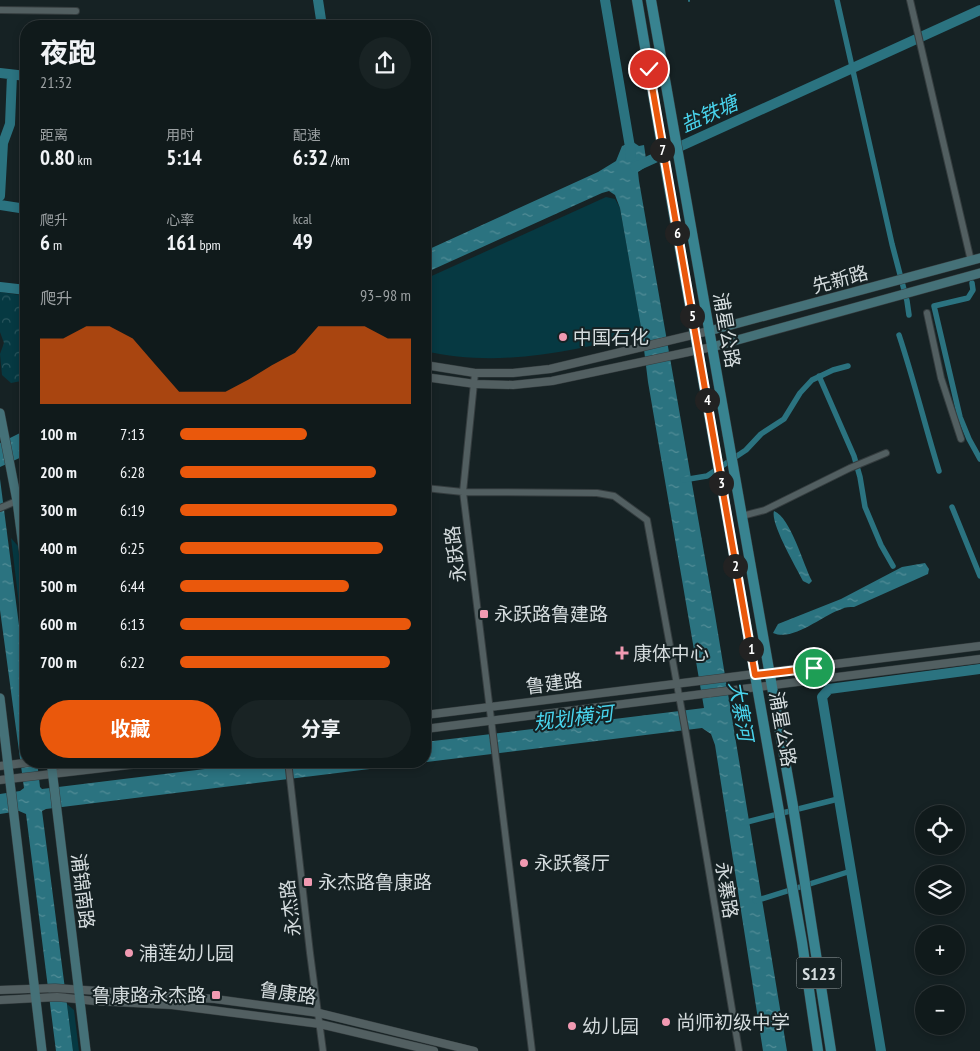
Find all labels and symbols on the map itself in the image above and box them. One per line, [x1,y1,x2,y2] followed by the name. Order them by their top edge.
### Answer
[628,48,670,90] pin
[676,89,744,138] water label: 盐铁塘
[650,138,674,162] pin: 7
[664,220,690,246] pin: 6
[809,260,871,298] street label: 先新路
[709,290,745,370] street label: 浦星公路
[680,304,704,328] pin: 5
[573,325,649,349] place label: 中国石化
[557,331,569,343] marker: 中国石化
[694,388,720,412] pin: 4
[708,470,734,496] pin: 3
[440,524,470,584] street label: 永跃路
[722,554,748,578] pin: 2
[494,602,608,626] place label: 永跃路鲁建路
[478,608,490,620] marker: 永跃路鲁建路
[738,636,764,662] pin: 1
[633,641,709,665] place label: 康体中心
[615,646,629,660] marker: 康体中心
[793,647,835,689] pin
[524,668,584,698] street label: 鲁建路
[723,679,760,747] water label: 大寨河
[765,689,801,769] street label: 浦星公路
[532,700,618,736] water label: 规划横河
[534,851,610,875] place label: 永跃餐厅
[66,852,100,930] street label: 浦锦南路
[518,857,530,869] marker: 永跃餐厅
[711,860,743,920] street label: 永寨路
[318,870,432,894] place label: 永杰路鲁康路
[302,876,314,888] marker: 永杰路鲁康路
[275,878,305,938] street label: 永杰路
[139,941,234,965] place label: 浦莲幼儿园
[123,947,135,959] marker: 浦莲幼儿园
[796,958,842,988] road number: S123
[258,977,318,1009] street label: 鲁康路
[92,983,206,1007] place label: 鲁康路永杰路
[210,989,222,1001] marker: 鲁康路永杰路
[676,1010,790,1034] place label: 尚师初级中学
[582,1014,639,1038] place label: 幼儿园
[660,1016,672,1028] marker: 尚师初级中学
[566,1020,578,1032] marker: 幼儿园

